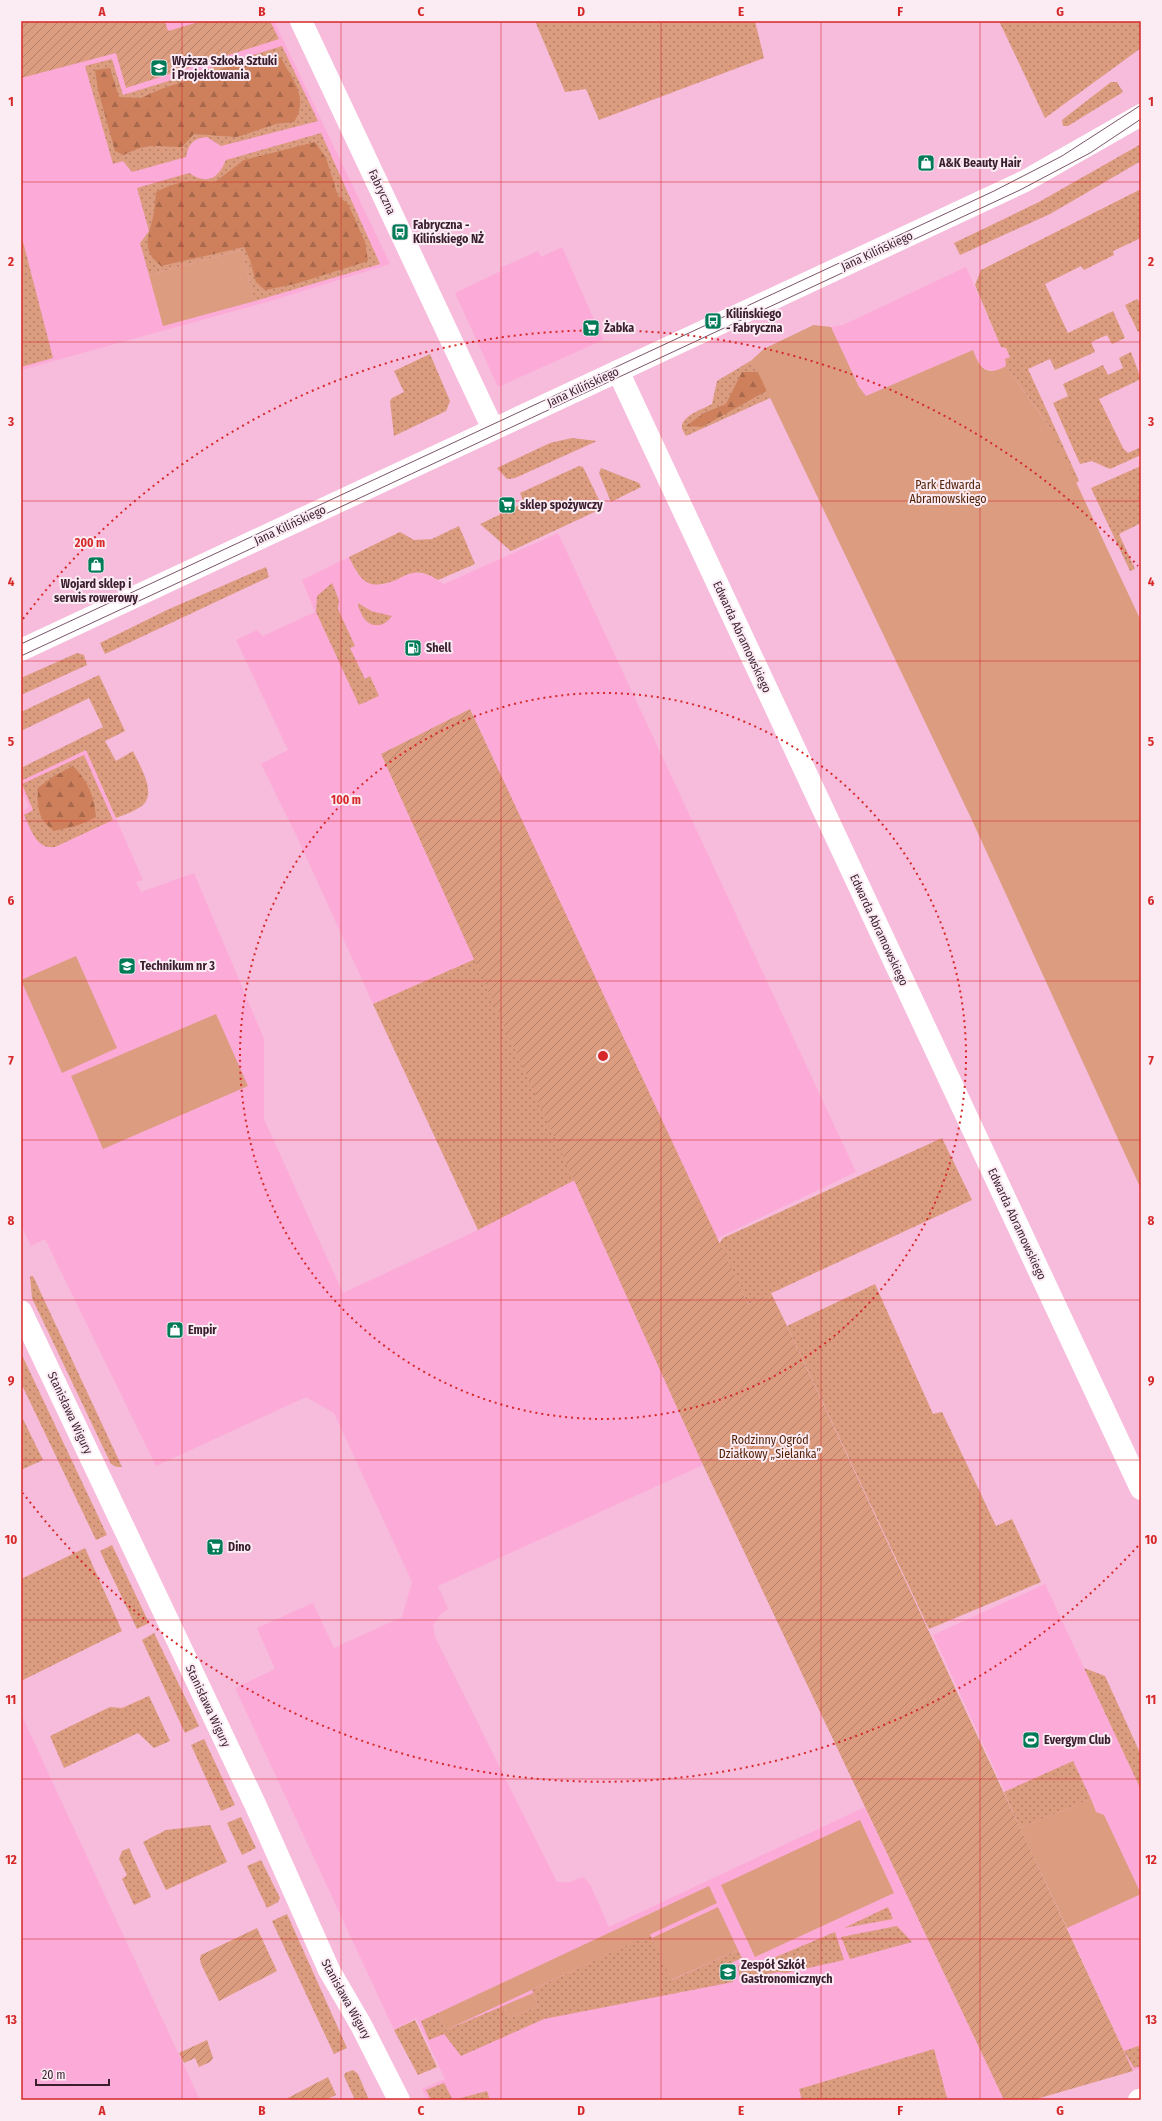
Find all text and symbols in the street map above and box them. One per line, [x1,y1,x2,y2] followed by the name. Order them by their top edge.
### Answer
[97,4,106,19] text: A
[258,4,266,19] text: B
[418,4,425,19] text: C
[577,4,585,19] text: D
[738,4,744,19] text: E
[897,4,903,19] text: F
[1056,4,1064,19] text: G
[172,54,277,82] place label: Wyższa Szkoła Sztuki i Projektowania
[149,58,169,78] school or university icon: Wyższa Szkoła Sztuki i Projektowania
[8,94,14,109] text: 1
[1148,94,1154,109] text: 1
[916,153,936,173] shop icon: A&K Beauty Hair
[938,156,1022,170] place label: A&K Beauty Hair
[365,167,399,217] street label: Fabryczna
[413,218,484,246] place label: Fabryczna - Kilińskiego NŻ
[390,222,410,242] bus stop icon: Fabryczna - Kilińskiego NŻ
[839,228,915,274] street label: Jana Kilińskiego
[7,254,14,269] text: 2
[1147,254,1154,269] text: 2
[726,307,783,335] place label: Kilińskiego - Fabryczna
[703,311,723,331] bus stop icon: Kilińskiego - Fabryczna
[581,318,601,338] supermarket icon: Żabka
[604,320,634,335] place label: Żabka
[545,364,621,410] street label: Jana Kilińskiego
[7,414,14,429] text: 3
[1147,414,1154,429] text: 3
[909,478,987,506] park label: Park Edwarda Abramowskiego
[497,495,517,515] supermarket icon: sklep spożywczy
[520,498,603,512] place label: sklep spożywczy
[252,502,328,548] street label: Jana Kilińskiego
[74,536,105,550] text: 200 m
[86,555,106,575] shop icon: Wojard sklep i serwis rowerowy
[8,574,15,589] text: 4
[1148,574,1155,589] text: 4
[54,577,138,605] place label: Wojard sklep i serwis rowerowy
[710,579,774,695] street label: Edwarda Abramowskiego
[403,638,423,658] fuel station icon: Shell
[426,641,452,655] place label: Shell
[8,734,14,749] text: 5
[1148,734,1154,749] text: 5
[331,793,361,807] text: 100 m
[847,872,911,988] street label: Edwarda Abramowskiego
[8,893,15,908] text: 6
[1148,893,1155,908] text: 6
[117,956,137,976] school or university icon: Technikum nr 3
[140,959,215,973] place label: Technikum nr 3
[596,1049,610,1063] centre of rings
[8,1053,14,1068] text: 7
[1148,1053,1154,1068] text: 7
[985,1166,1049,1282] street label: Edwarda Abramowskiego
[8,1213,15,1228] text: 8
[1148,1213,1155,1228] text: 8
[165,1320,185,1340] shop icon: Empir
[188,1323,217,1337] place label: Empir
[45,1370,95,1457] street label: Stanisława Wigury
[8,1373,15,1388] text: 9
[1148,1373,1155,1388] text: 9
[719,1433,822,1461] park label: Rodzinny Ogród Działkowy „Sielanka”
[5,1532,17,1547] text: 10
[1145,1532,1157,1547] text: 10
[205,1537,225,1557] supermarket icon: Dino
[228,1540,252,1554] place label: Dino
[183,1663,233,1750] street label: Stanisława Wigury
[6,1692,16,1707] text: 11
[1146,1692,1156,1707] text: 11
[1021,1730,1041,1750] sports icon: Evergym Club
[1044,1733,1111,1747] place label: Evergym Club
[5,1852,17,1867] text: 12
[1145,1852,1157,1867] text: 12
[318,1957,374,2042] street label: Stanisława Wigury
[741,1958,833,1986] place label: Zespół Szkół Gastronomicznych
[718,1962,738,1982] school or university icon: Zespół Szkół Gastronomicznych
[5,2012,17,2027] text: 13
[1145,2012,1157,2027] text: 13
[36,2061,109,2087] scale bar
[42,2068,66,2082] text: 20 m
[97,2103,106,2118] text: A
[258,2103,266,2118] text: B
[418,2103,425,2118] text: C
[577,2103,585,2118] text: D
[738,2103,744,2118] text: E
[897,2103,903,2118] text: F
[1056,2103,1064,2118] text: G

